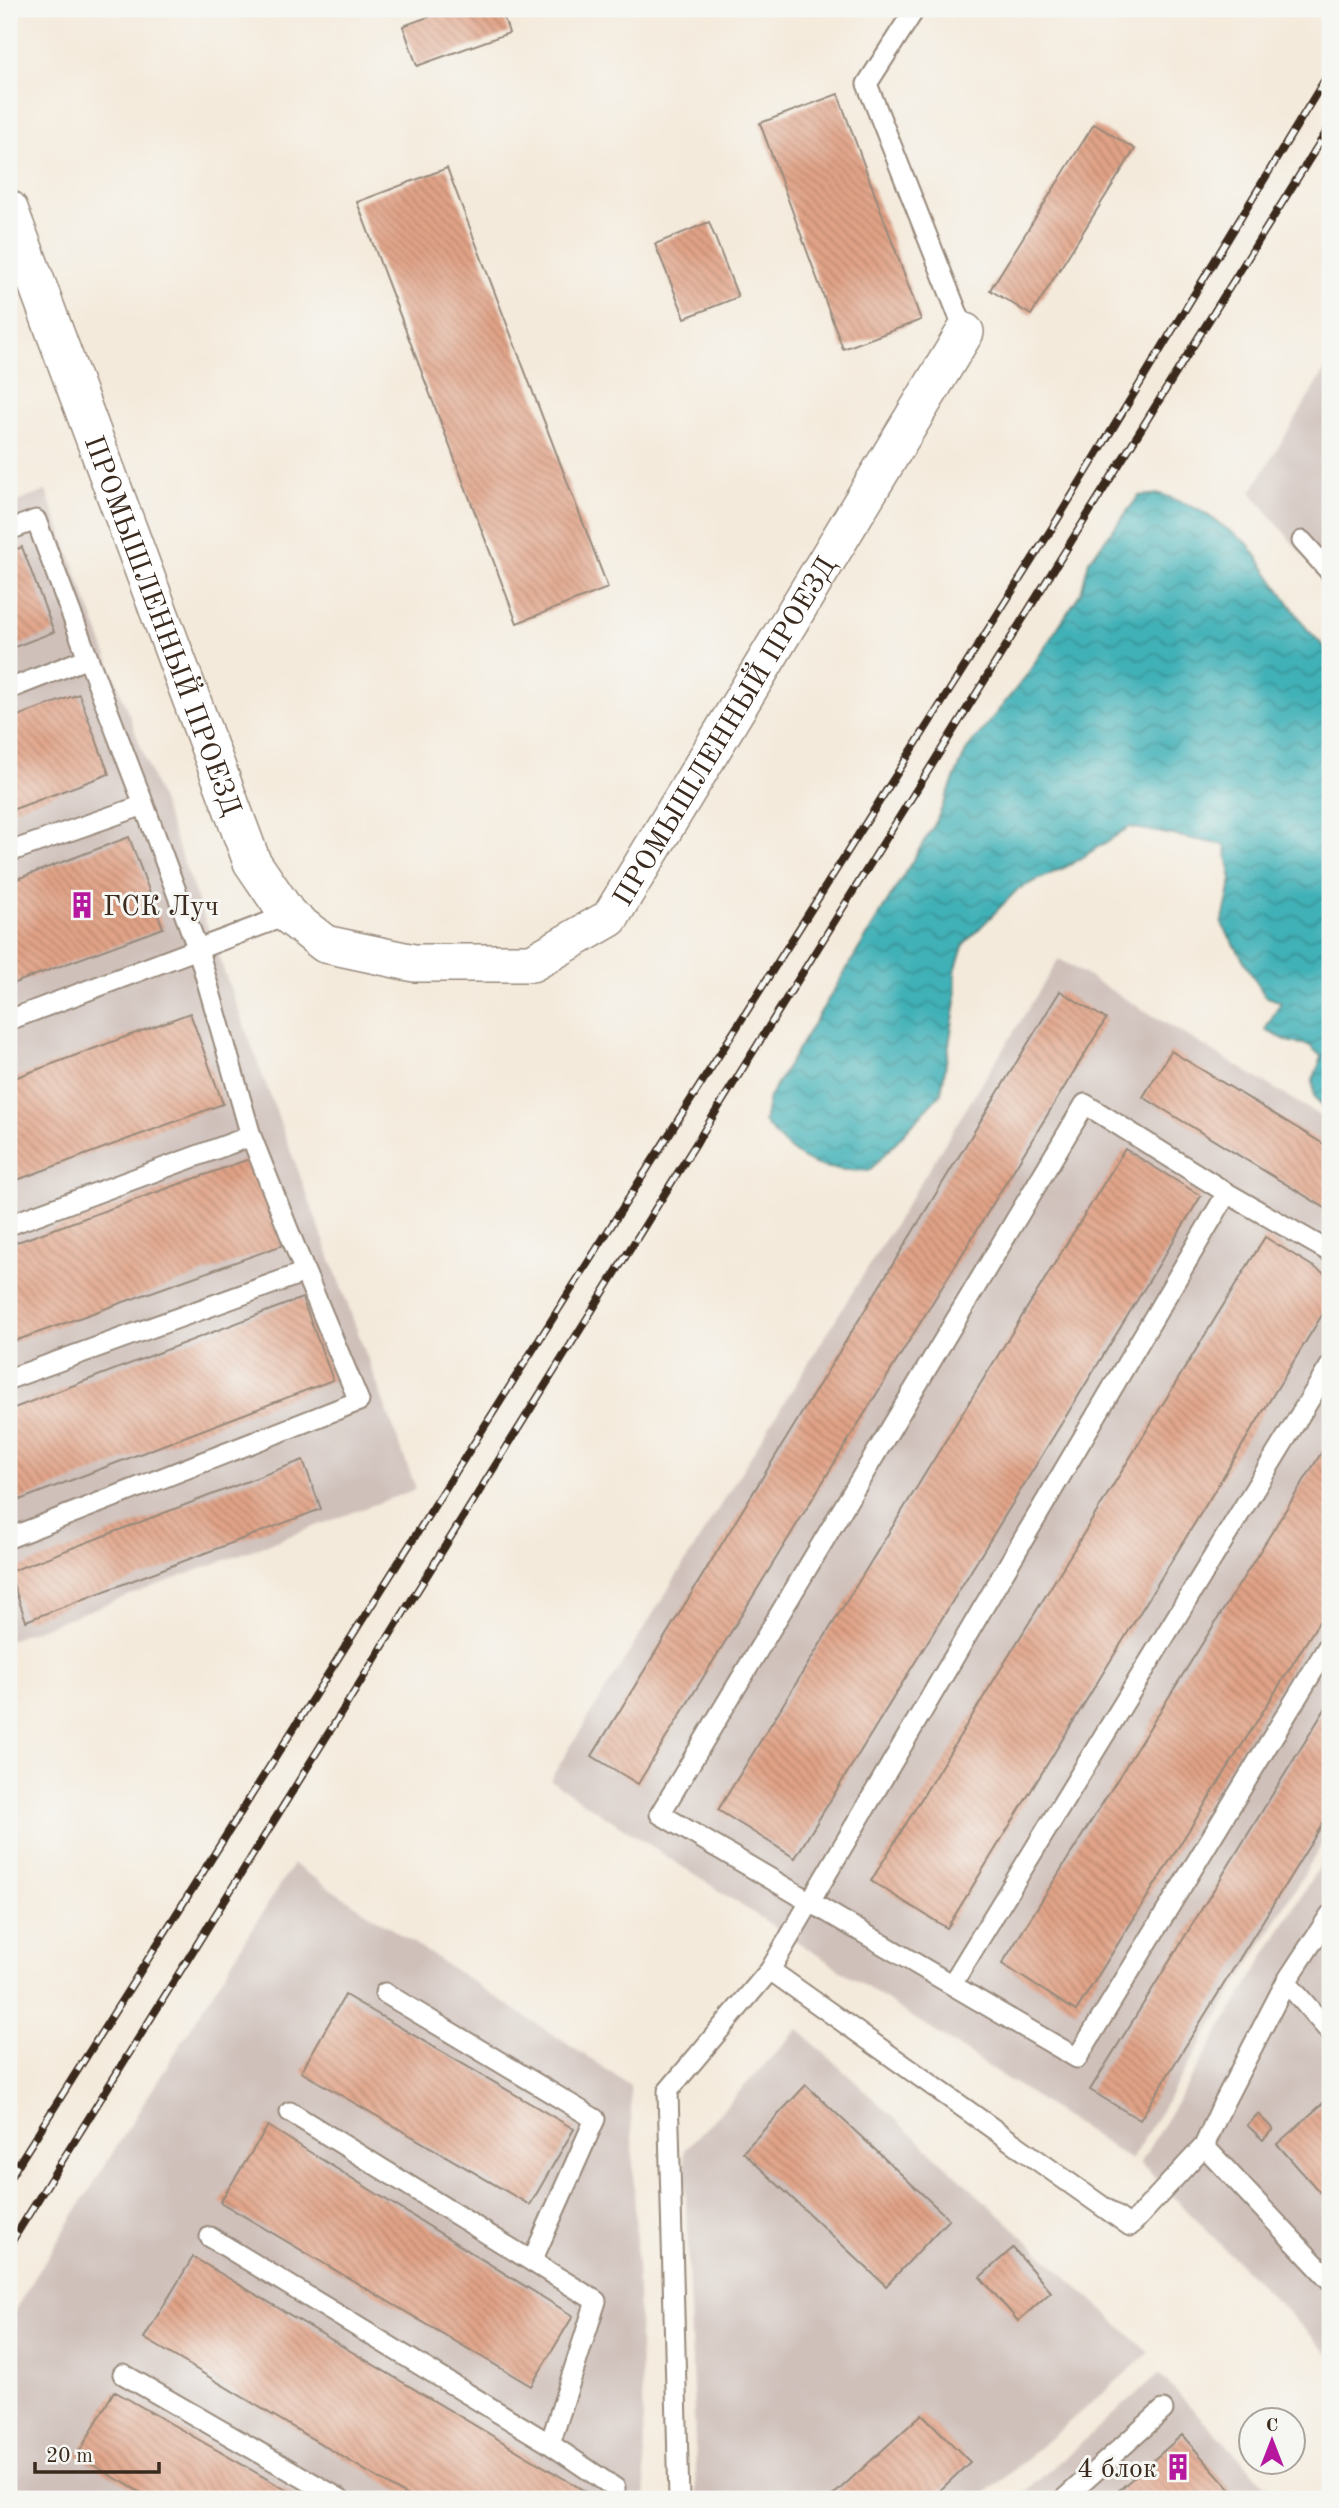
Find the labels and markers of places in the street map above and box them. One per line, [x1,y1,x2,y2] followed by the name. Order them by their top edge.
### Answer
[67,890,97,920] building icon: ГСК Луч
[103,894,219,922] place label: ГСК Луч
[1163,2452,1193,2482] building icon: 4 блок
[1077,2456,1157,2484] place label: 4 блок

